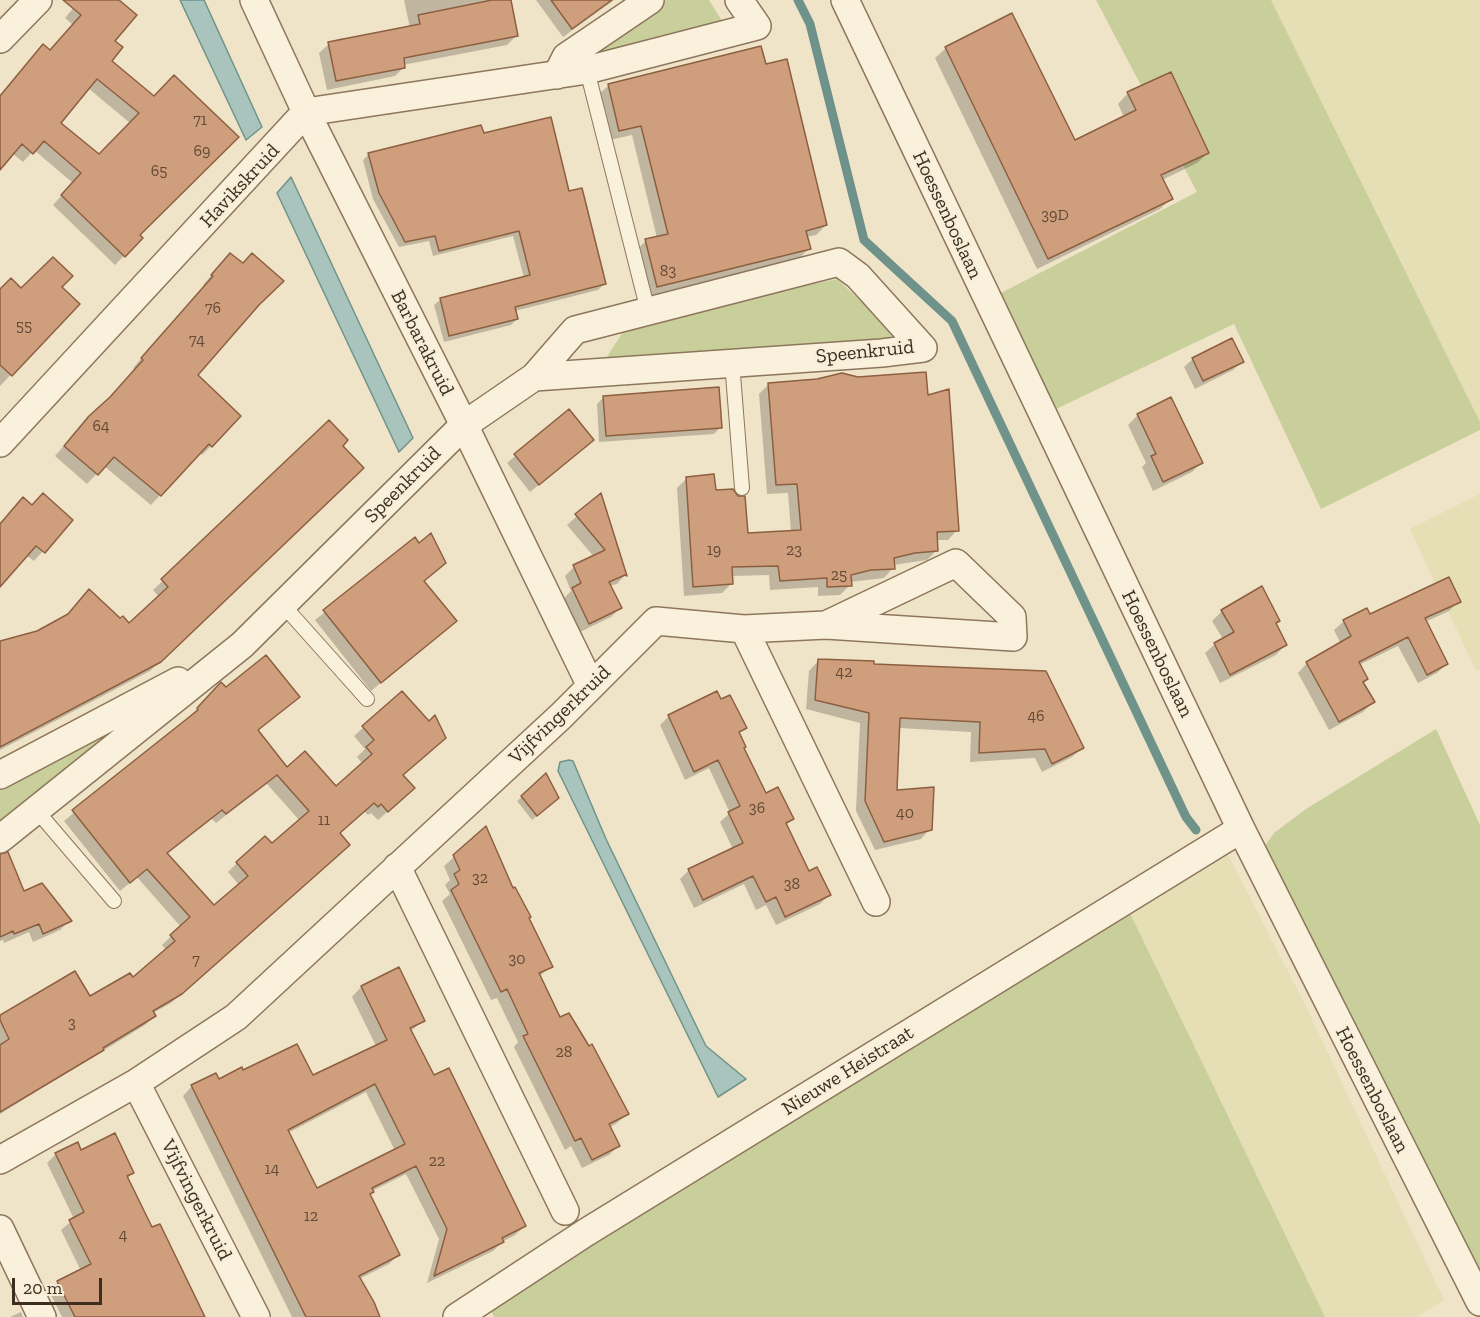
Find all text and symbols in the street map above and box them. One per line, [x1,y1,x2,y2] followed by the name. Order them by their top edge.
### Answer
[193,110,207,130] house number: 71
[195,139,285,233] street label: Havikskruid
[194,141,210,161] house number: 69
[907,147,987,283] street label: Hoessenboslaan
[151,161,167,181] house number: 65
[1041,205,1069,225] house number: 39D
[660,261,676,281] house number: 83
[385,286,459,400] street label: Barbarakruid
[205,298,221,318] house number: 76
[16,316,32,336] house number: 55
[189,330,205,350] house number: 74
[815,335,915,369] street label: Speenkruid
[92,416,110,436] house number: 64
[360,442,446,528] street label: Speenkruid
[707,540,721,560] house number: 19
[786,540,802,560] house number: 23
[831,565,847,585] house number: 25
[1116,587,1198,721] street label: Hoessenboslaan
[504,660,616,770] street label: Vijfvingerkruid
[836,662,852,682] house number: 42
[1027,706,1045,726] house number: 46
[749,798,765,818] house number: 36
[896,803,914,823] house number: 40
[318,810,330,830] house number: 11
[472,868,488,888] house number: 32
[784,874,800,894] house number: 38
[508,949,526,969] house number: 30
[192,950,200,970] house number: 7
[68,1013,76,1033] house number: 3
[778,1021,918,1121] street label: Nieuwe Heistraat
[1330,1023,1414,1157] street label: Hoessenboslaan
[556,1042,572,1062] house number: 28
[155,1136,237,1264] street label: Vijfvingerkruid
[429,1151,445,1171] house number: 22
[265,1159,279,1179] house number: 14
[304,1206,318,1226] house number: 12
[119,1225,127,1245] house number: 4
[15,1266,105,1304] scale bar
[23,1277,62,1299] text: 20 m

